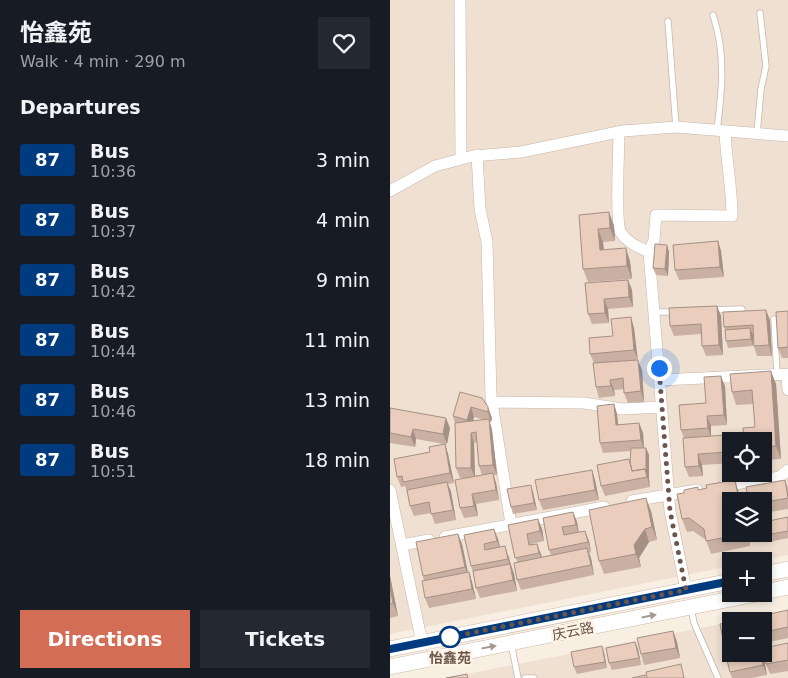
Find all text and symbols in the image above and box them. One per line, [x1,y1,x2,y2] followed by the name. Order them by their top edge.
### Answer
[318,17,370,69] button: heart
[20,19,92,47] text: 怡鑫苑
[20,52,185,71] text: Walk · 4 min · 290 m
[20,96,141,118] text: Departures
[90,140,129,162] text: Bus
[35,149,60,170] text: 87
[316,149,370,171] text: 3 min
[90,162,136,181] text: 10:36
[90,200,129,222] text: Bus
[35,209,60,230] text: 87
[316,209,370,231] text: 4 min
[90,222,136,241] text: 10:37
[90,260,129,282] text: Bus
[35,269,60,290] text: 87
[316,269,370,291] text: 9 min
[90,282,136,301] text: 10:42
[90,320,129,342] text: Bus
[35,329,60,350] text: 87
[304,329,370,351] text: 11 min
[90,342,136,361] text: 10:44
[647,356,672,381] your location
[90,380,129,402] text: Bus
[35,389,60,410] text: 87
[304,389,370,411] text: 13 min
[90,402,136,421] text: 10:46
[722,432,772,662] map controls
[722,432,772,482] button: locate
[90,440,129,462] text: Bus
[35,449,60,470] text: 87
[304,449,370,471] text: 18 min
[90,462,136,481] text: 10:51
[722,492,772,542] button: layers
[722,552,772,602] button: +
[20,610,190,668] button: Directions
[200,610,370,668] button: Tickets
[641,611,657,619] one-way arrow
[722,612,772,662] button: −
[551,619,595,643] street label: 庆云路
[439,626,461,648] marker: 怡鑫苑
[482,643,498,651] one-way arrow
[429,650,471,666] place label: 怡鑫苑

